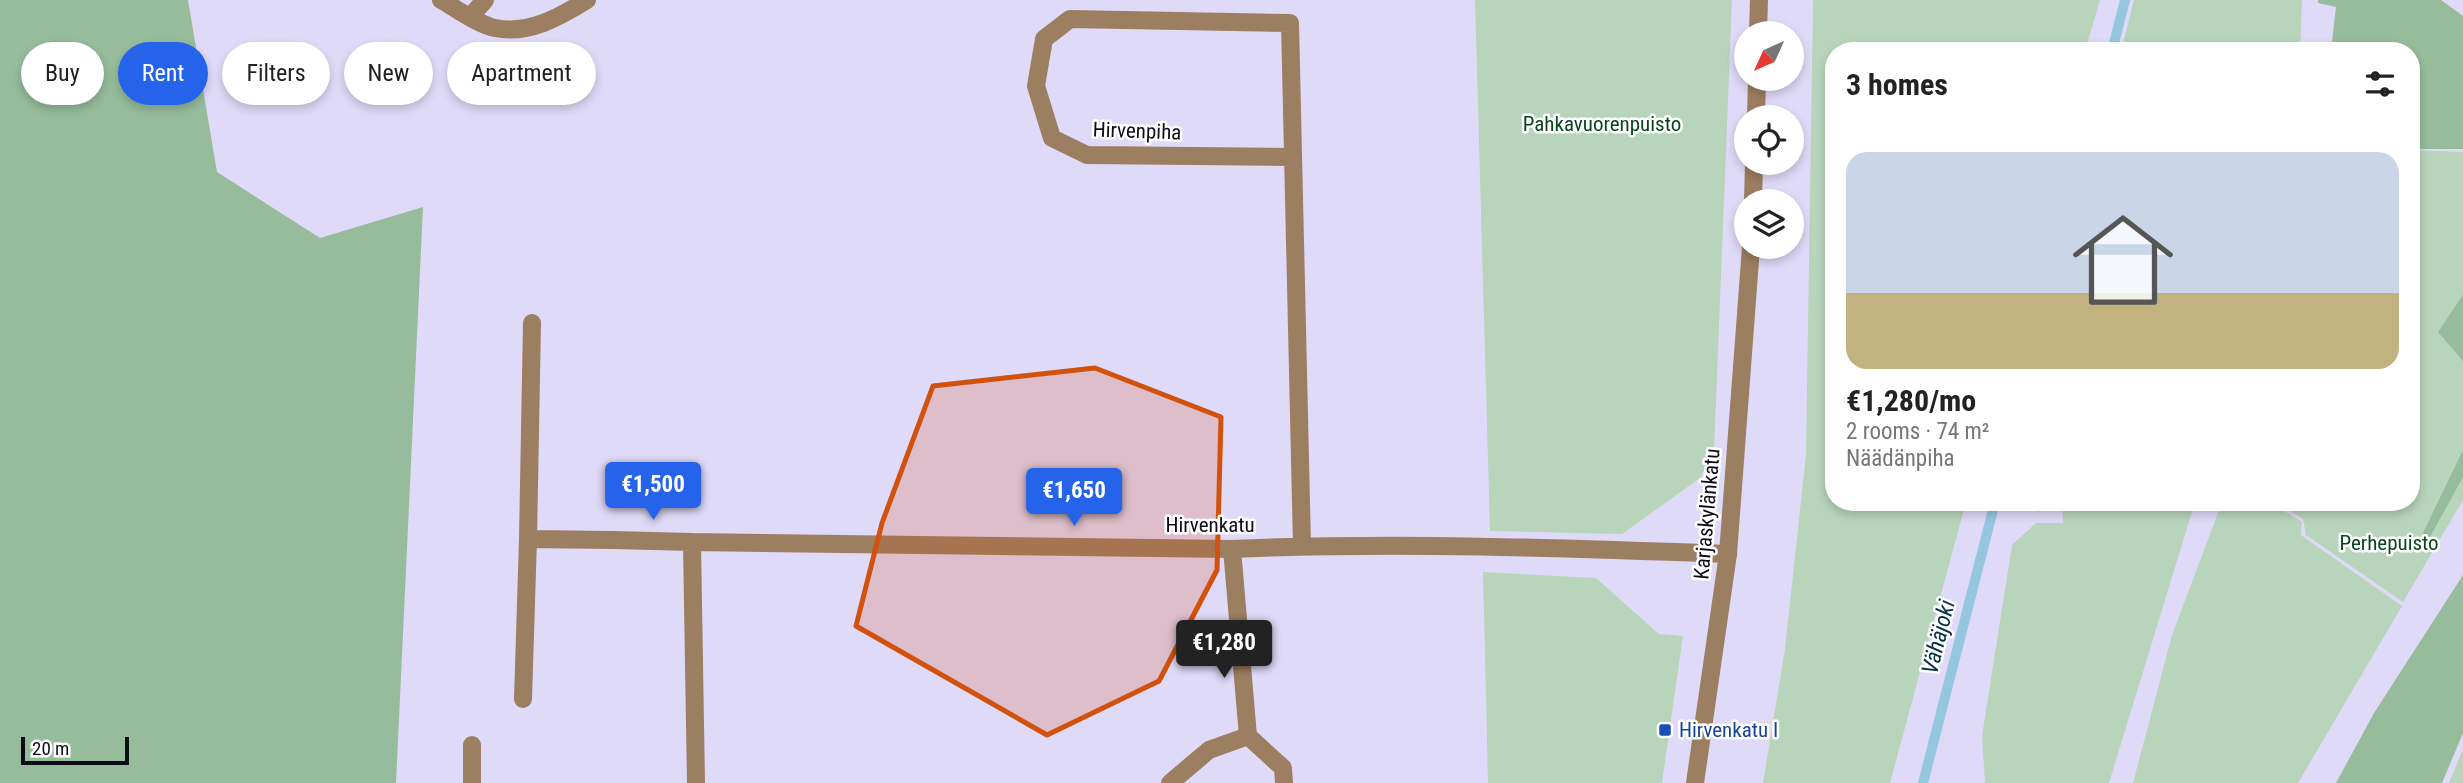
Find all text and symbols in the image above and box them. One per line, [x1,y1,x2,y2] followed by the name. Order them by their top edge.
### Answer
[1734,21,1804,91] north arrow
[1734,21,1804,259] map controls
[21,42,104,105] chip: Buy
[118,42,208,105] chip: Rent
[222,42,330,105] chip: Filters
[344,42,433,105] chip: New
[447,42,596,105] chip: Apartment
[2361,65,2399,103] icon: filters
[1846,67,1948,102] text: 3 homes
[1734,105,1804,175] button: locate
[1523,112,1681,136] park label: Pahkavuorenpuisto
[1092,117,1182,145] street label: Hirvenpiha
[1734,189,1804,259] button: layers
[2060,197,2186,323] icon: home
[1846,383,1976,418] text: €1,280/mo
[1846,418,1989,445] text: 2 rooms · 74 m²
[1846,445,1955,472] text: Näädänpiha
[1689,448,1725,580] street label: Karjaskylänkatu
[596,462,710,522] pin: €1,500
[1017,468,1131,528] pin: €1,650
[621,471,685,498] text: €1,500
[1042,477,1106,504] text: €1,650
[1165,513,1255,537] street label: Hirvenkatu
[2339,531,2439,555] park label: Perhepuisto
[1916,596,1961,677] water label: Vähäjoki
[1167,620,1281,680] pin: €1,280
[1192,629,1256,656] text: €1,280
[1679,718,1778,742] place label: Hirvenkatu I
[1657,722,1673,738] marker: Hirvenkatu I
[21,734,130,766] scale bar
[32,737,69,760] text: 20 m

